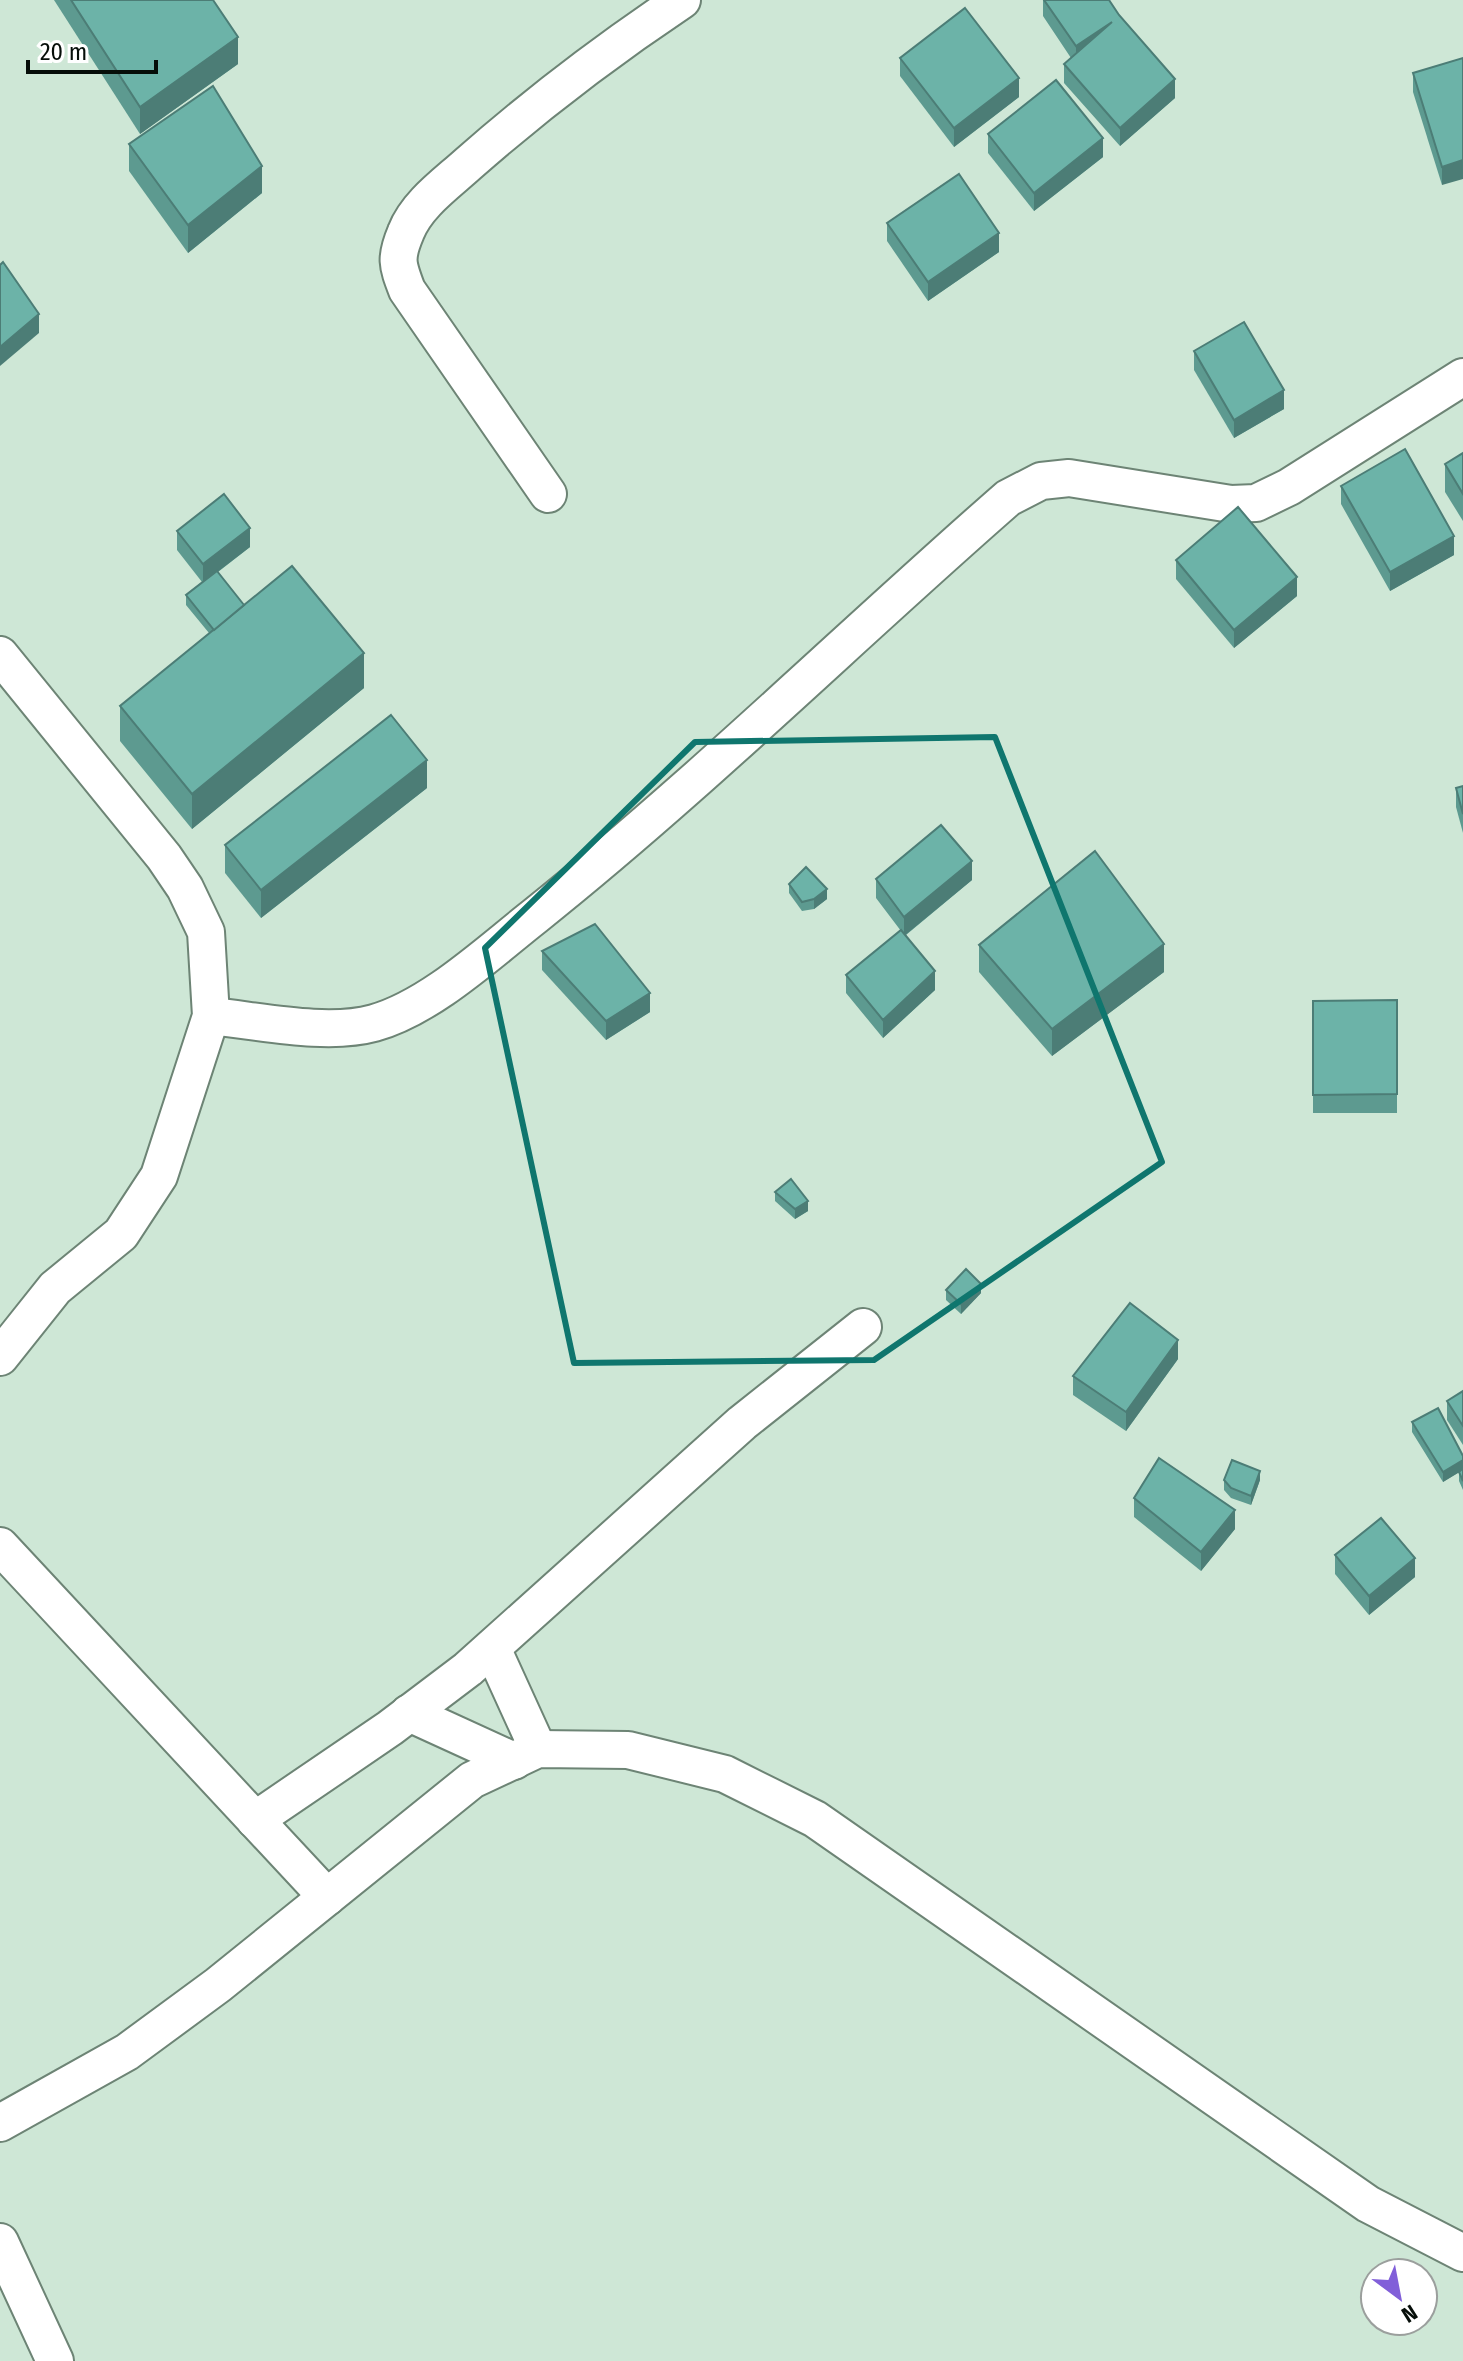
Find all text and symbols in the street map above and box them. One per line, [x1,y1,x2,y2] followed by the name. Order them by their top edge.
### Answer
[28,24,156,74] scale bar
[40,38,87,66] text: 20 m
[1359,2257,1439,2337] north arrow
[1397,2299,1422,2328] text: N

